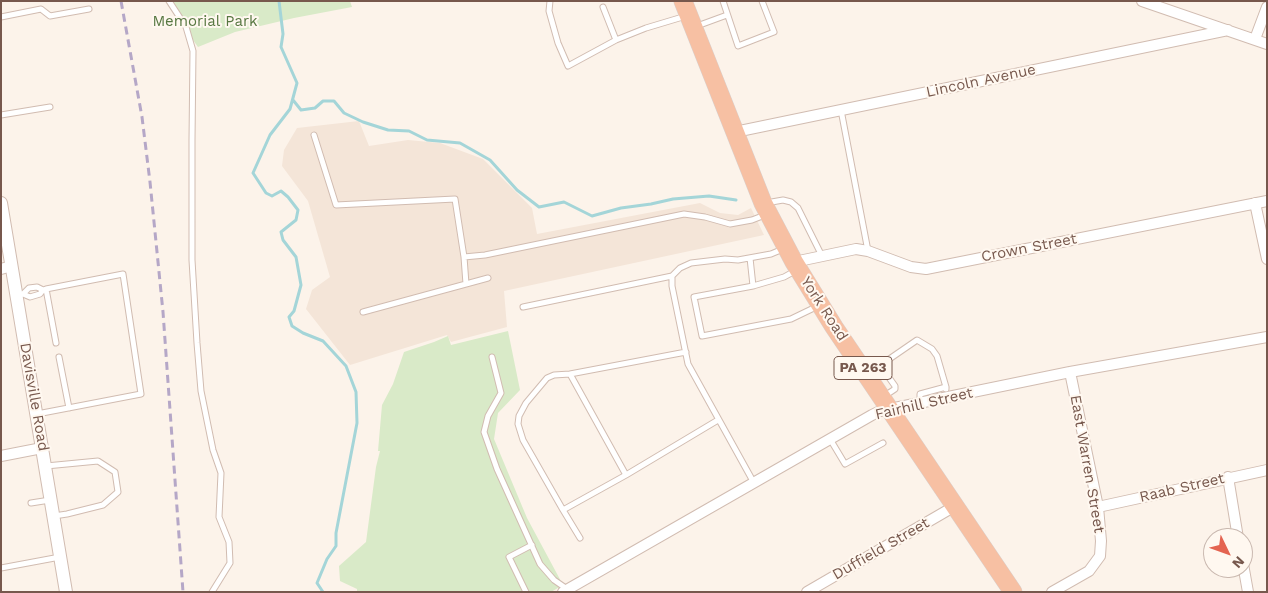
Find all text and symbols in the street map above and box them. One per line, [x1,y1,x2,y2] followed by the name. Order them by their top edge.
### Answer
[152,13,258,31] park label: Memorial Park
[925,61,1037,101] street label: Lincoln Avenue
[980,230,1078,266] street label: Crown Street
[797,274,851,344] street label: York Road
[16,341,52,453] street label: Davisville Road
[834,356,892,379] road number: PA 263
[873,384,975,424] street label: Fairhill Street
[1066,394,1108,534] street label: East Warren Street
[1138,469,1226,507] street label: Raab Street
[829,514,933,584] street label: Duffield Street
[1203,528,1253,578] north arrow
[1229,553,1248,572] text: N

